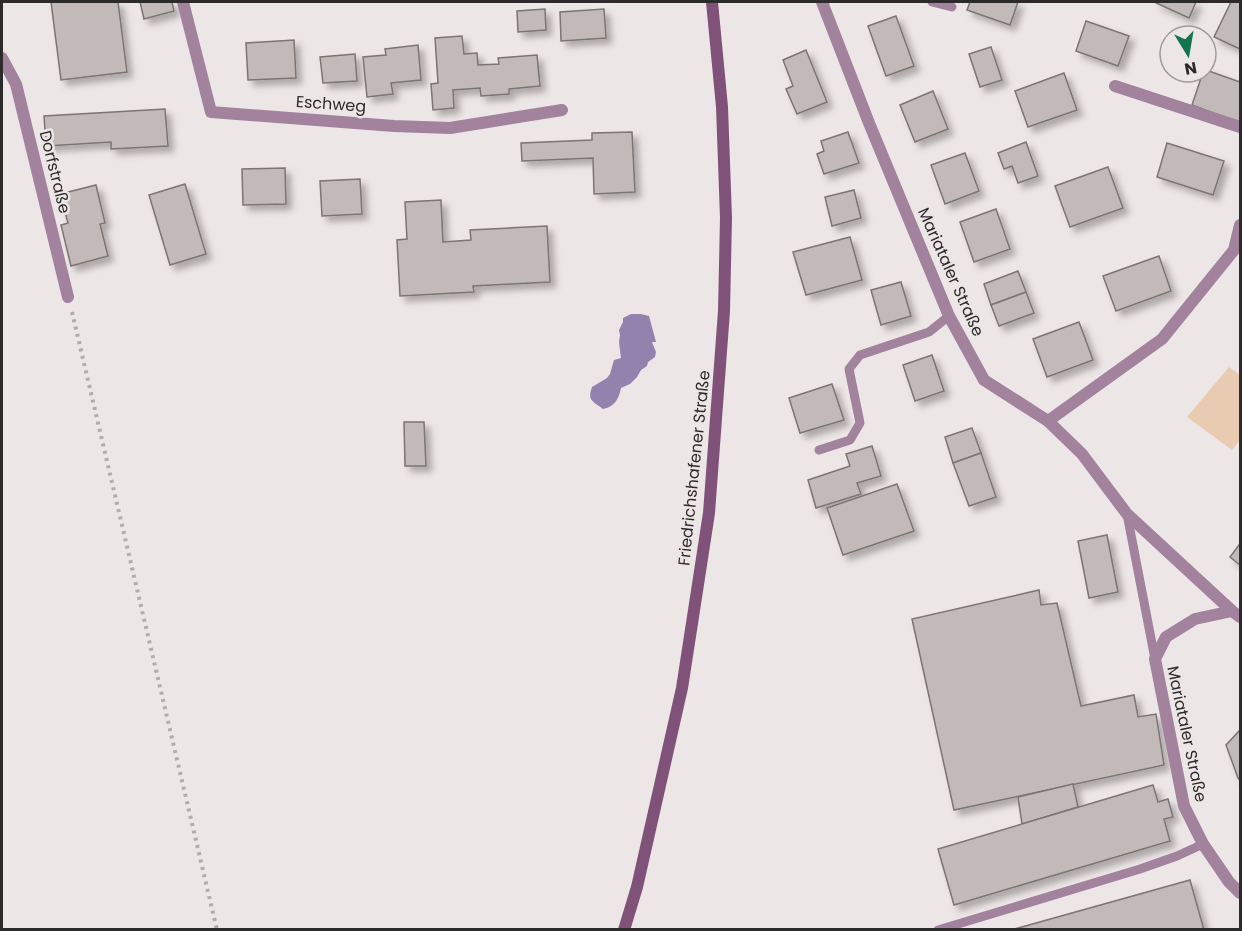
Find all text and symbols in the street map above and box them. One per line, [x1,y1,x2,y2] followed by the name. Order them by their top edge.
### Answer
[1158,24,1218,84] north arrow
[1183,56,1199,81] text: N
[295,90,367,118] street label: Eschweg
[34,128,76,216] street label: Dorfstraße
[912,204,990,340] street label: Mariataler Straße
[672,369,716,567] street label: Friedrichshafener Straße
[1161,664,1213,804] street label: Mariataler Straße

